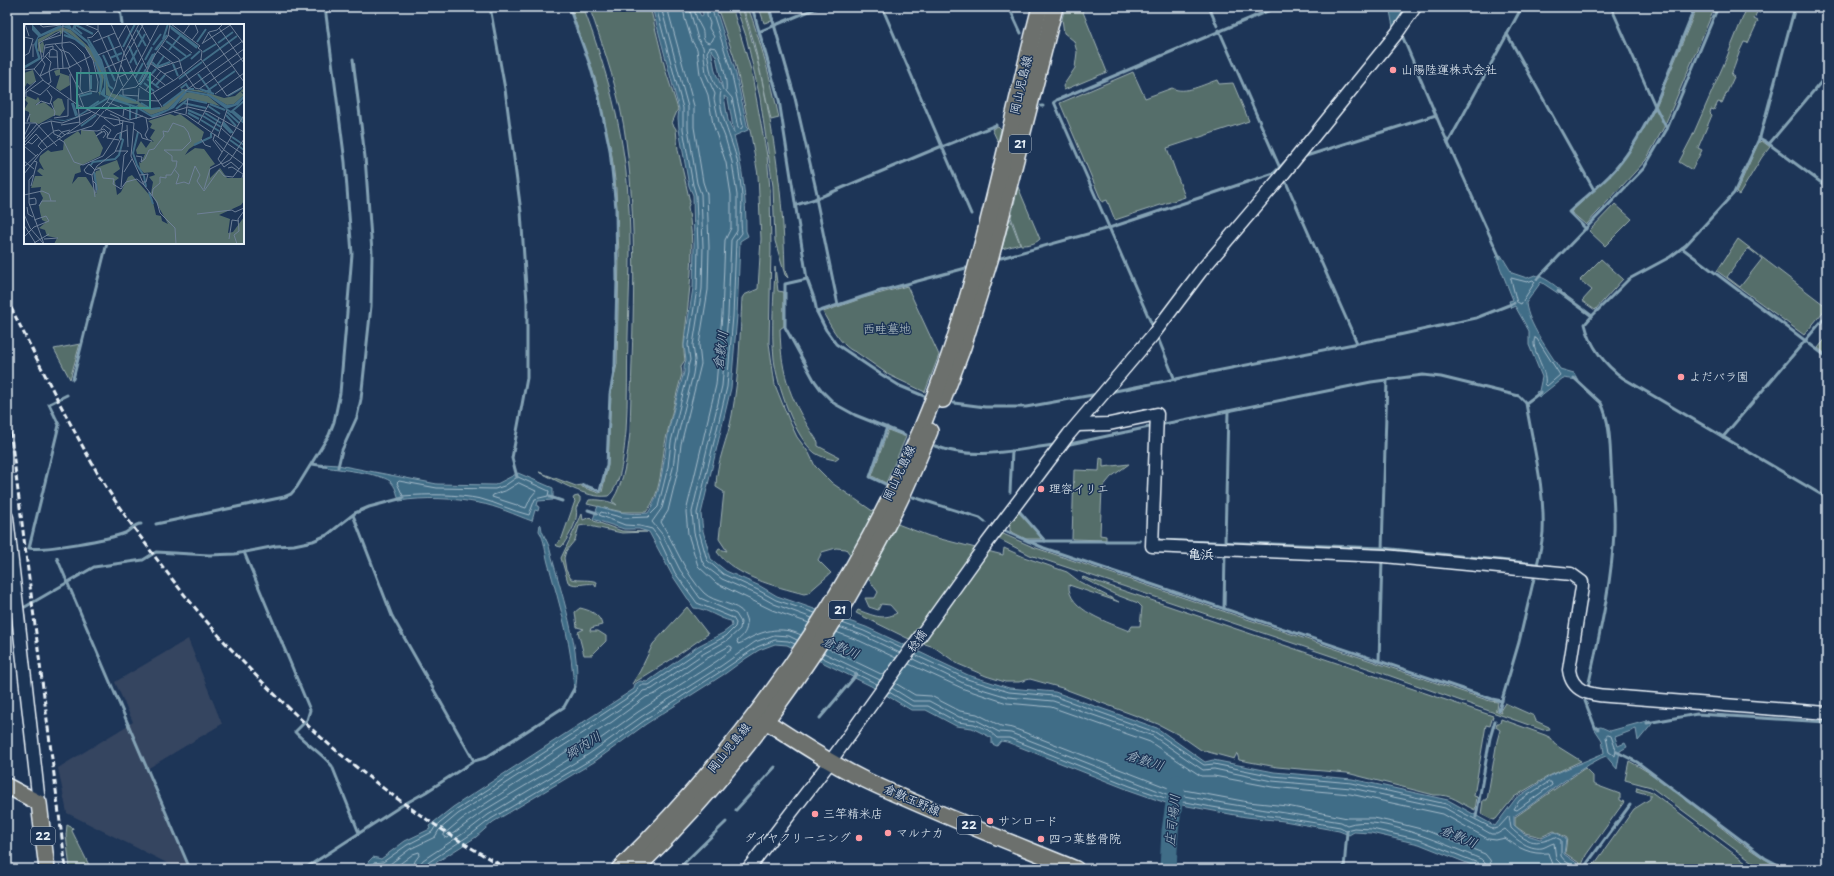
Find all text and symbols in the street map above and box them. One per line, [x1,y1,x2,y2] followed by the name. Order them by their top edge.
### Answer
[24,24,244,244] inset map
[1006,54,1036,116] street label: 岡山児島線
[1401,62,1497,78] place label: 山陽陸運株式会社
[1388,65,1398,75] marker: 山陽陸運株式会社
[1009,135,1031,153] road number: 21
[863,321,911,337] park label: 西畦墓地
[709,330,732,371] water label: 倉敷川
[1689,369,1749,385] place label: よだバラ園
[1676,372,1686,382] marker: よだバラ園
[879,442,919,504] street label: 岡山児島線
[1049,481,1109,497] place label: 理容イリエ
[1036,484,1046,494] marker: 理容イリエ
[1188,546,1214,563] district label: 亀浜
[829,601,851,619] road number: 21
[903,627,931,655] street label: 稔橋
[820,632,862,663] water label: 倉敷川
[704,720,754,776] street label: 岡山児島線
[562,728,604,763] water label: 郷内川
[1124,746,1166,775] water label: 倉敷川
[881,780,943,820] street label: 倉敷玉野線
[1161,793,1184,847] water label: 庄司場川
[823,806,883,822] place label: 三竿精米店
[810,809,820,819] marker: 三竿精米店
[998,813,1058,829] place label: サンロード
[957,816,981,834] road number: 22
[985,816,995,826] marker: サンロード
[1438,821,1480,852] water label: 倉敷川
[896,825,944,841] place label: マルナカ
[31,827,55,845] road number: 22
[883,828,893,838] marker: マルナカ
[744,830,851,846] place label: ダイヤクリーニング
[1049,831,1121,847] place label: 四つ葉整骨院
[854,833,864,843] marker: ダイヤクリーニング
[1036,834,1046,844] marker: 四つ葉整骨院

